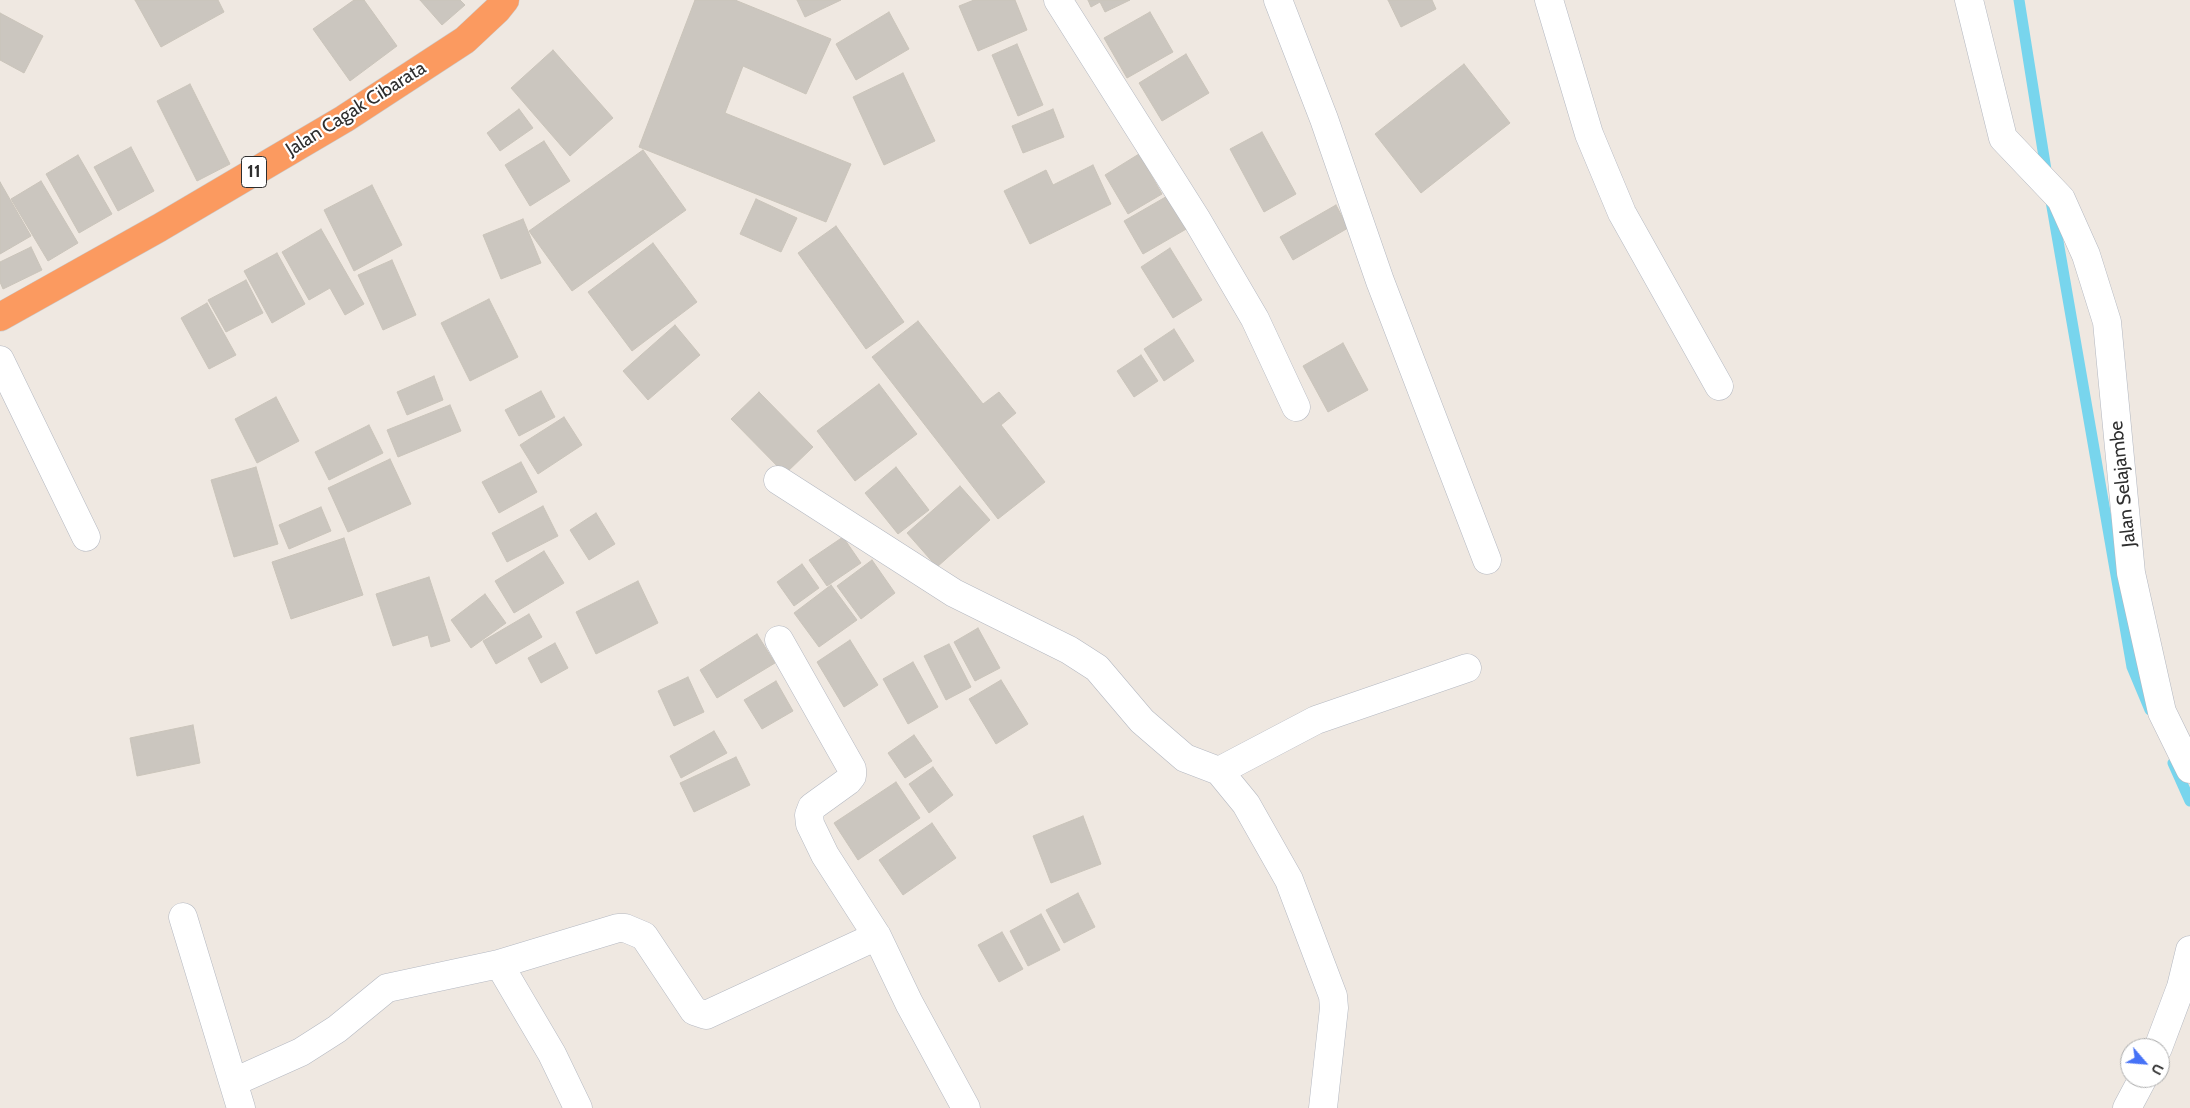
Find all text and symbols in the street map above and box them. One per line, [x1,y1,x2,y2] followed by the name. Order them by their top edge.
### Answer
[282,57,430,161] street label: Jalan Cagak Cibarata
[242,156,266,188] road number: 11
[2105,420,2141,548] street label: Jalan Selajambe
[2120,1038,2170,1088] north arrow
[2147,1061,2168,1078] text: U

